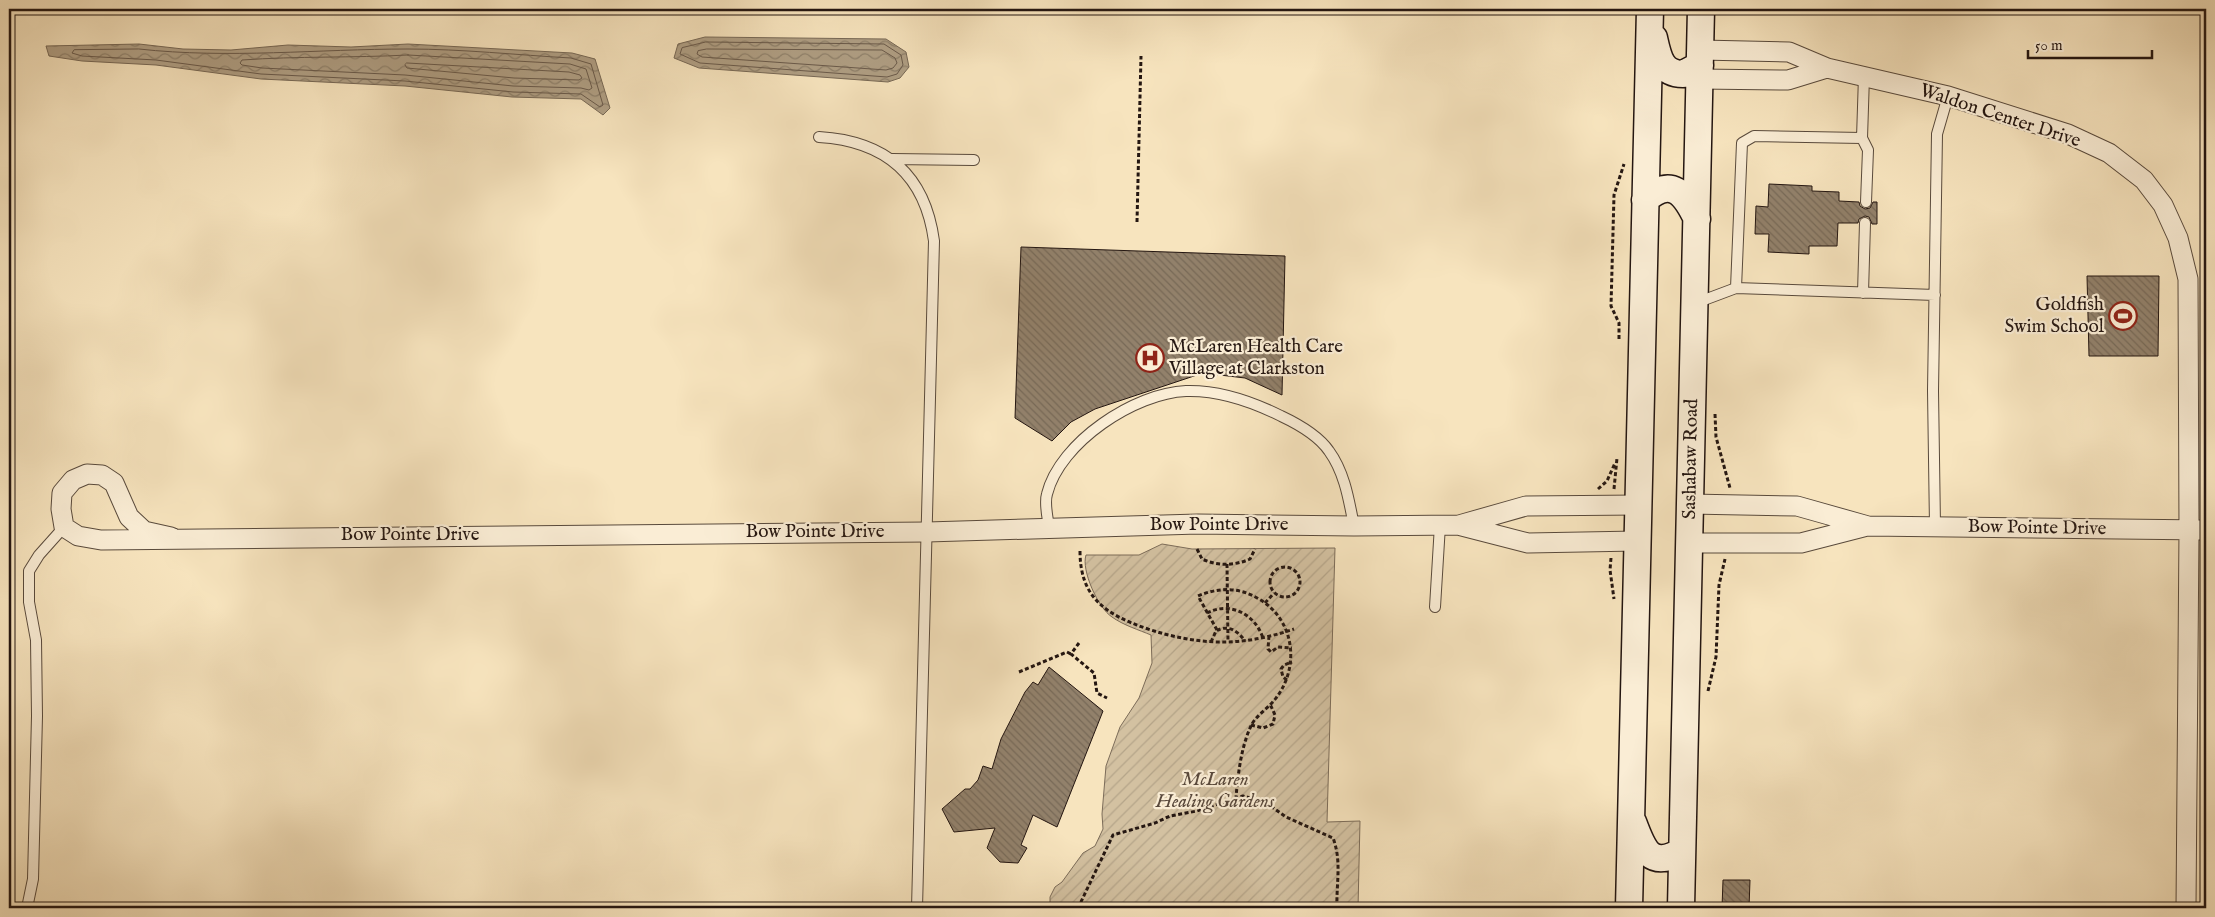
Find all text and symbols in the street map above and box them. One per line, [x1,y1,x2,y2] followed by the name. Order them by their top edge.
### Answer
[2028,28,2151,60] scale bar
[2035,36,2063,55] text: 50 m
[1916,79,2084,153] street label: Waldon Center Drive
[2005,293,2105,339] place label: Goldfish Swim School
[2108,301,2138,331] sports icon: Goldfish Swim School
[1168,335,1343,381] place label: McLaren Health Care Village at Clarkston
[1135,343,1165,373] hospital icon: McLaren Health Care Village at Clarkston
[1678,398,1704,520] street label: Sashabaw Road
[1150,513,1289,537] street label: Bow Pointe Drive
[1967,515,2107,541] street label: Bow Pointe Drive
[746,520,885,544] street label: Bow Pointe Drive
[341,523,480,547] street label: Bow Pointe Drive
[1155,768,1275,814] park label: McLaren Healing Gardens

